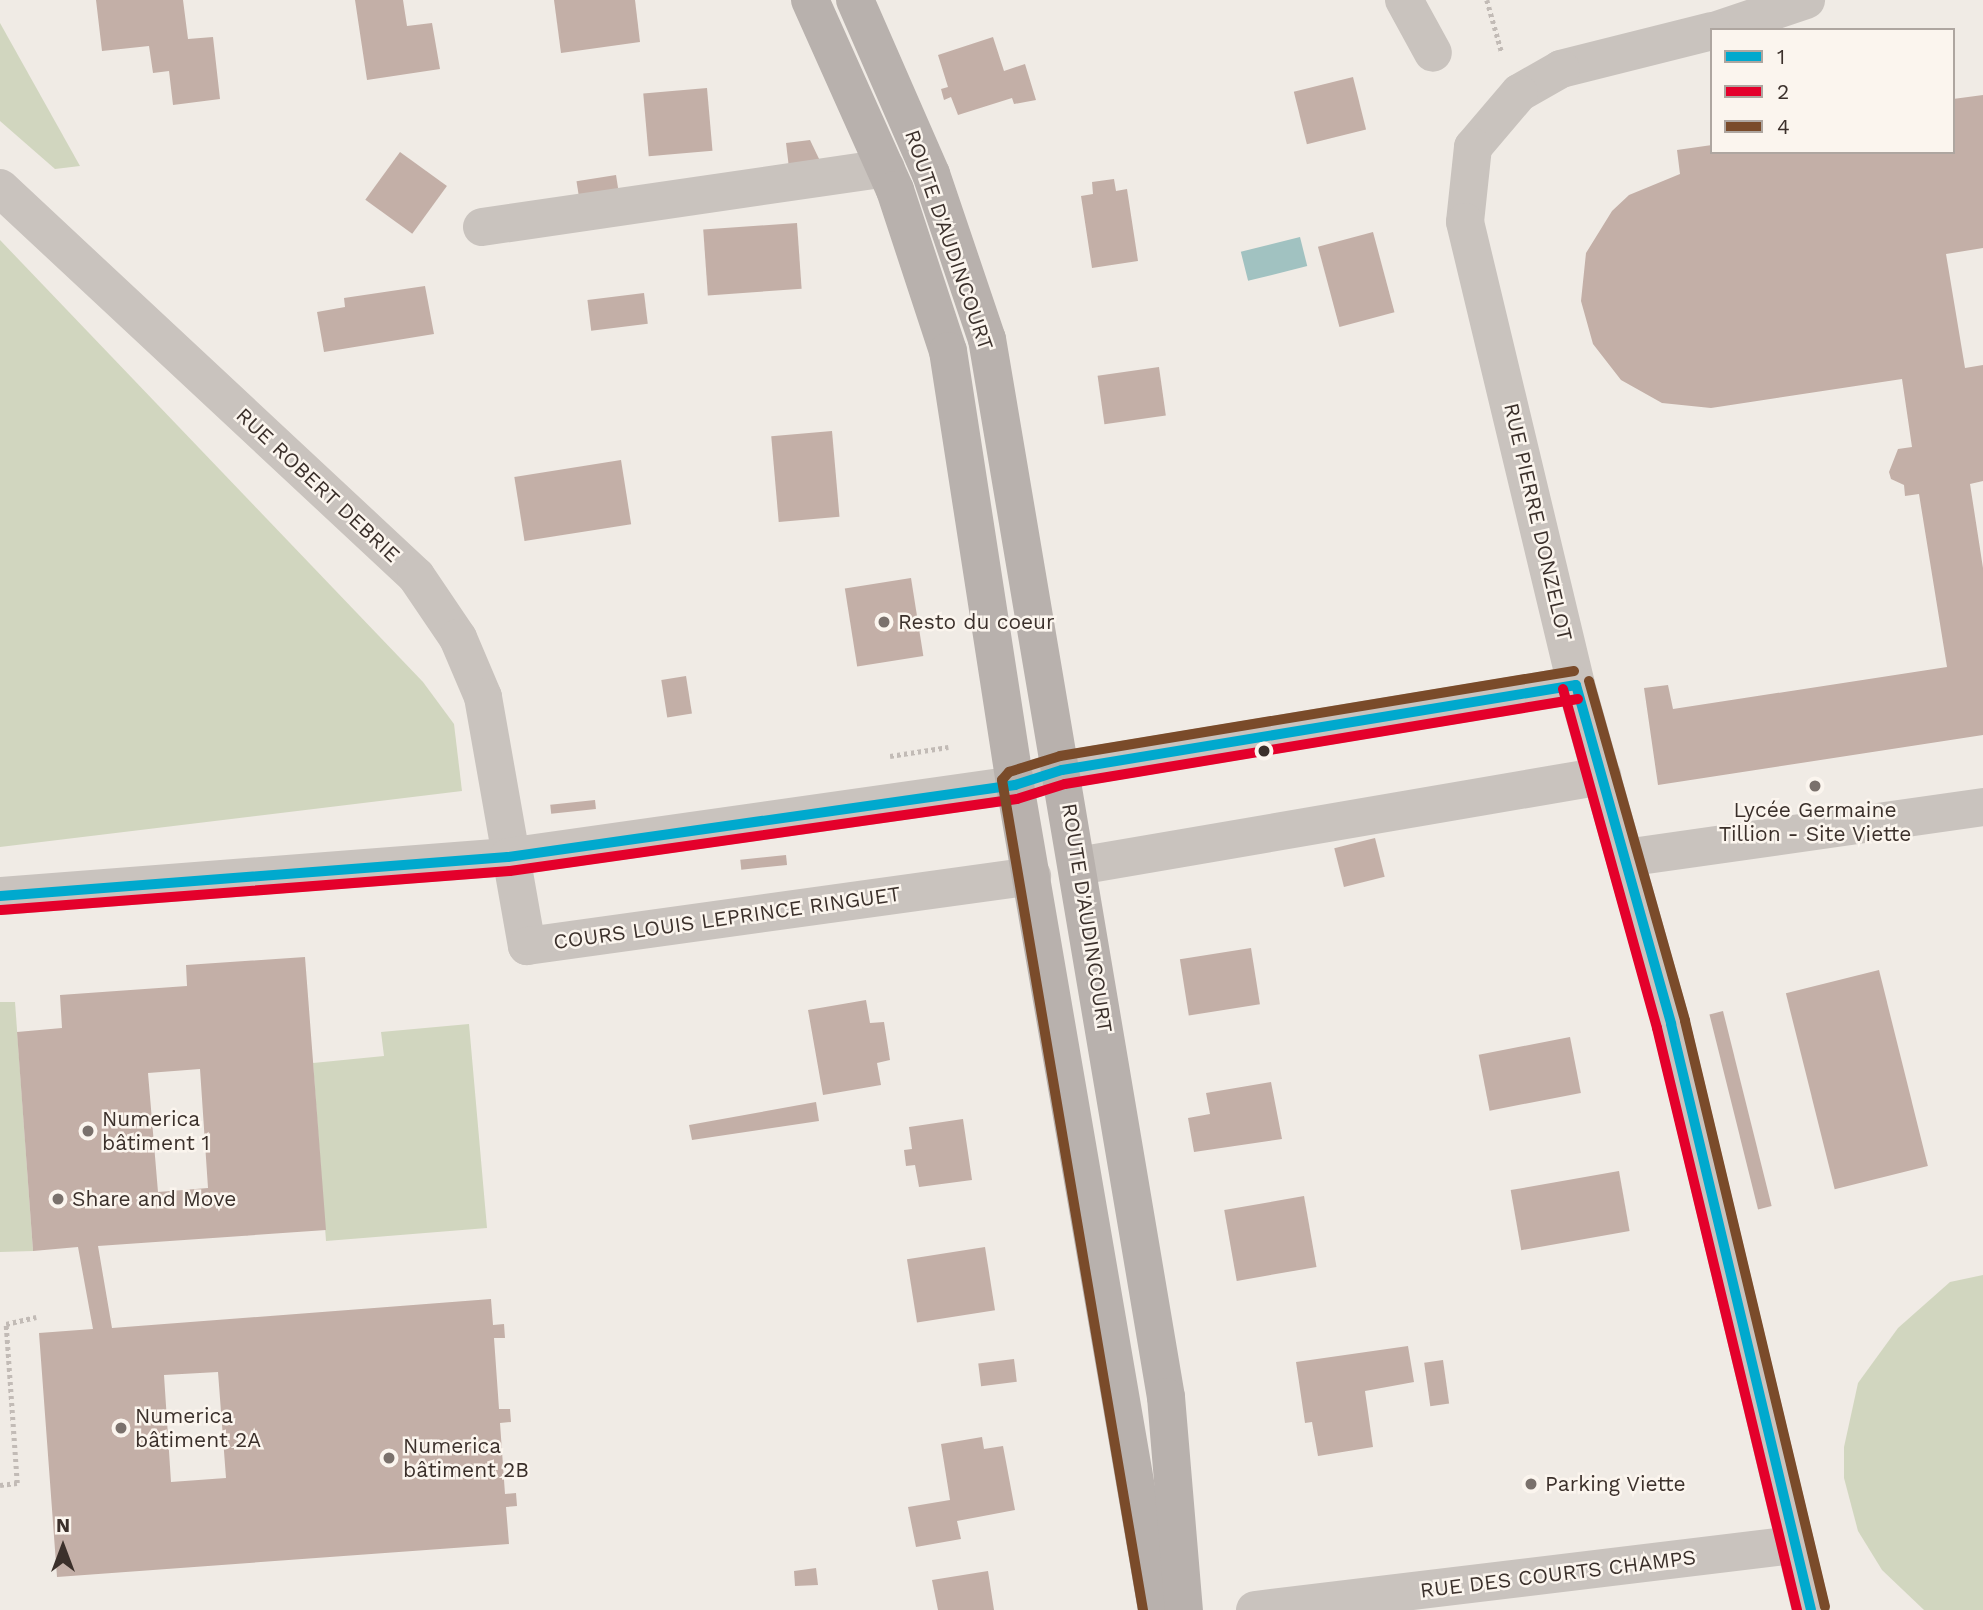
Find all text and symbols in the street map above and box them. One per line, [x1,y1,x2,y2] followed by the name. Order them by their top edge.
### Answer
[1710,28,1955,154] legend
[1777,44,1785,69] text: 1
[1777,79,1789,104] text: 2
[1777,114,1790,139] text: 4
[899,126,999,354] street label: ROUTE D'AUDINCOURT
[1498,401,1578,643] street label: RUE PIERRE DONZELOT
[231,402,405,568] street label: RUE ROBERT DEBRIE
[898,609,1055,635] place label: Resto du coeur
[876,614,892,630] marker: Resto du coeur
[1257,744,1271,758] unlabelled marker
[1807,778,1823,794] marker: Lycée Germaine Tillion - Site Viette
[1718,797,1912,847] place label: Lycée Germaine Tillion - Site Viette
[1056,802,1118,1034] street label: ROUTE D'AUDINCOURT
[552,881,902,955] street label: COURS LOUIS LEPRINCE RINGUET
[102,1106,210,1156] place label: Numerica bâtiment 1
[80,1123,96,1139] marker: Numerica bâtiment 1
[72,1186,236,1212] place label: Share and Move
[50,1191,66,1207] marker: Share and Move
[135,1403,261,1453] place label: Numerica bâtiment 2A
[113,1420,129,1436] marker: Numerica bâtiment 2A
[403,1433,529,1483] place label: Numerica bâtiment 2B
[381,1450,397,1466] marker: Numerica bâtiment 2B
[1545,1471,1686,1497] place label: Parking Viette
[1523,1476,1539,1492] marker: Parking Viette
[28,1512,98,1582] north arrow
[56,1514,70,1537] text: N
[1419,1545,1697,1603] street label: RUE DES COURTS CHAMPS

